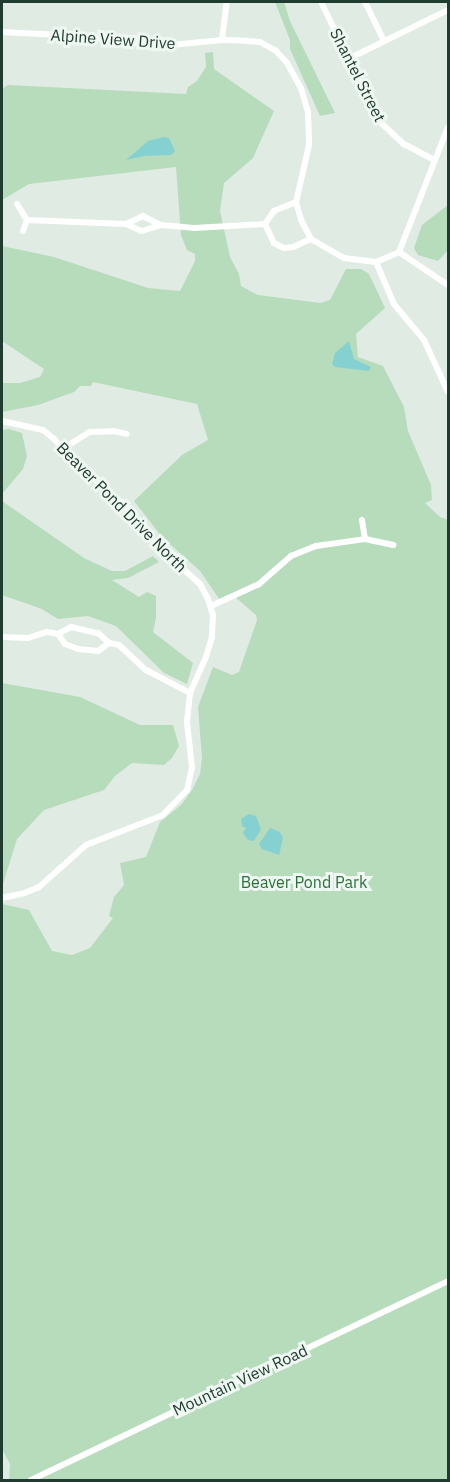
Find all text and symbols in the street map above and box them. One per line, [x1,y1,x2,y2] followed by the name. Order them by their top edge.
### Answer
[50,25,176,53] street label: Alpine View Drive
[326,25,390,125] street label: Shantel Street
[53,438,191,576] street label: Beaver Pond Drive North
[241,872,367,892] park label: Beaver Pond Park
[170,1340,310,1420] street label: Mountain View Road

